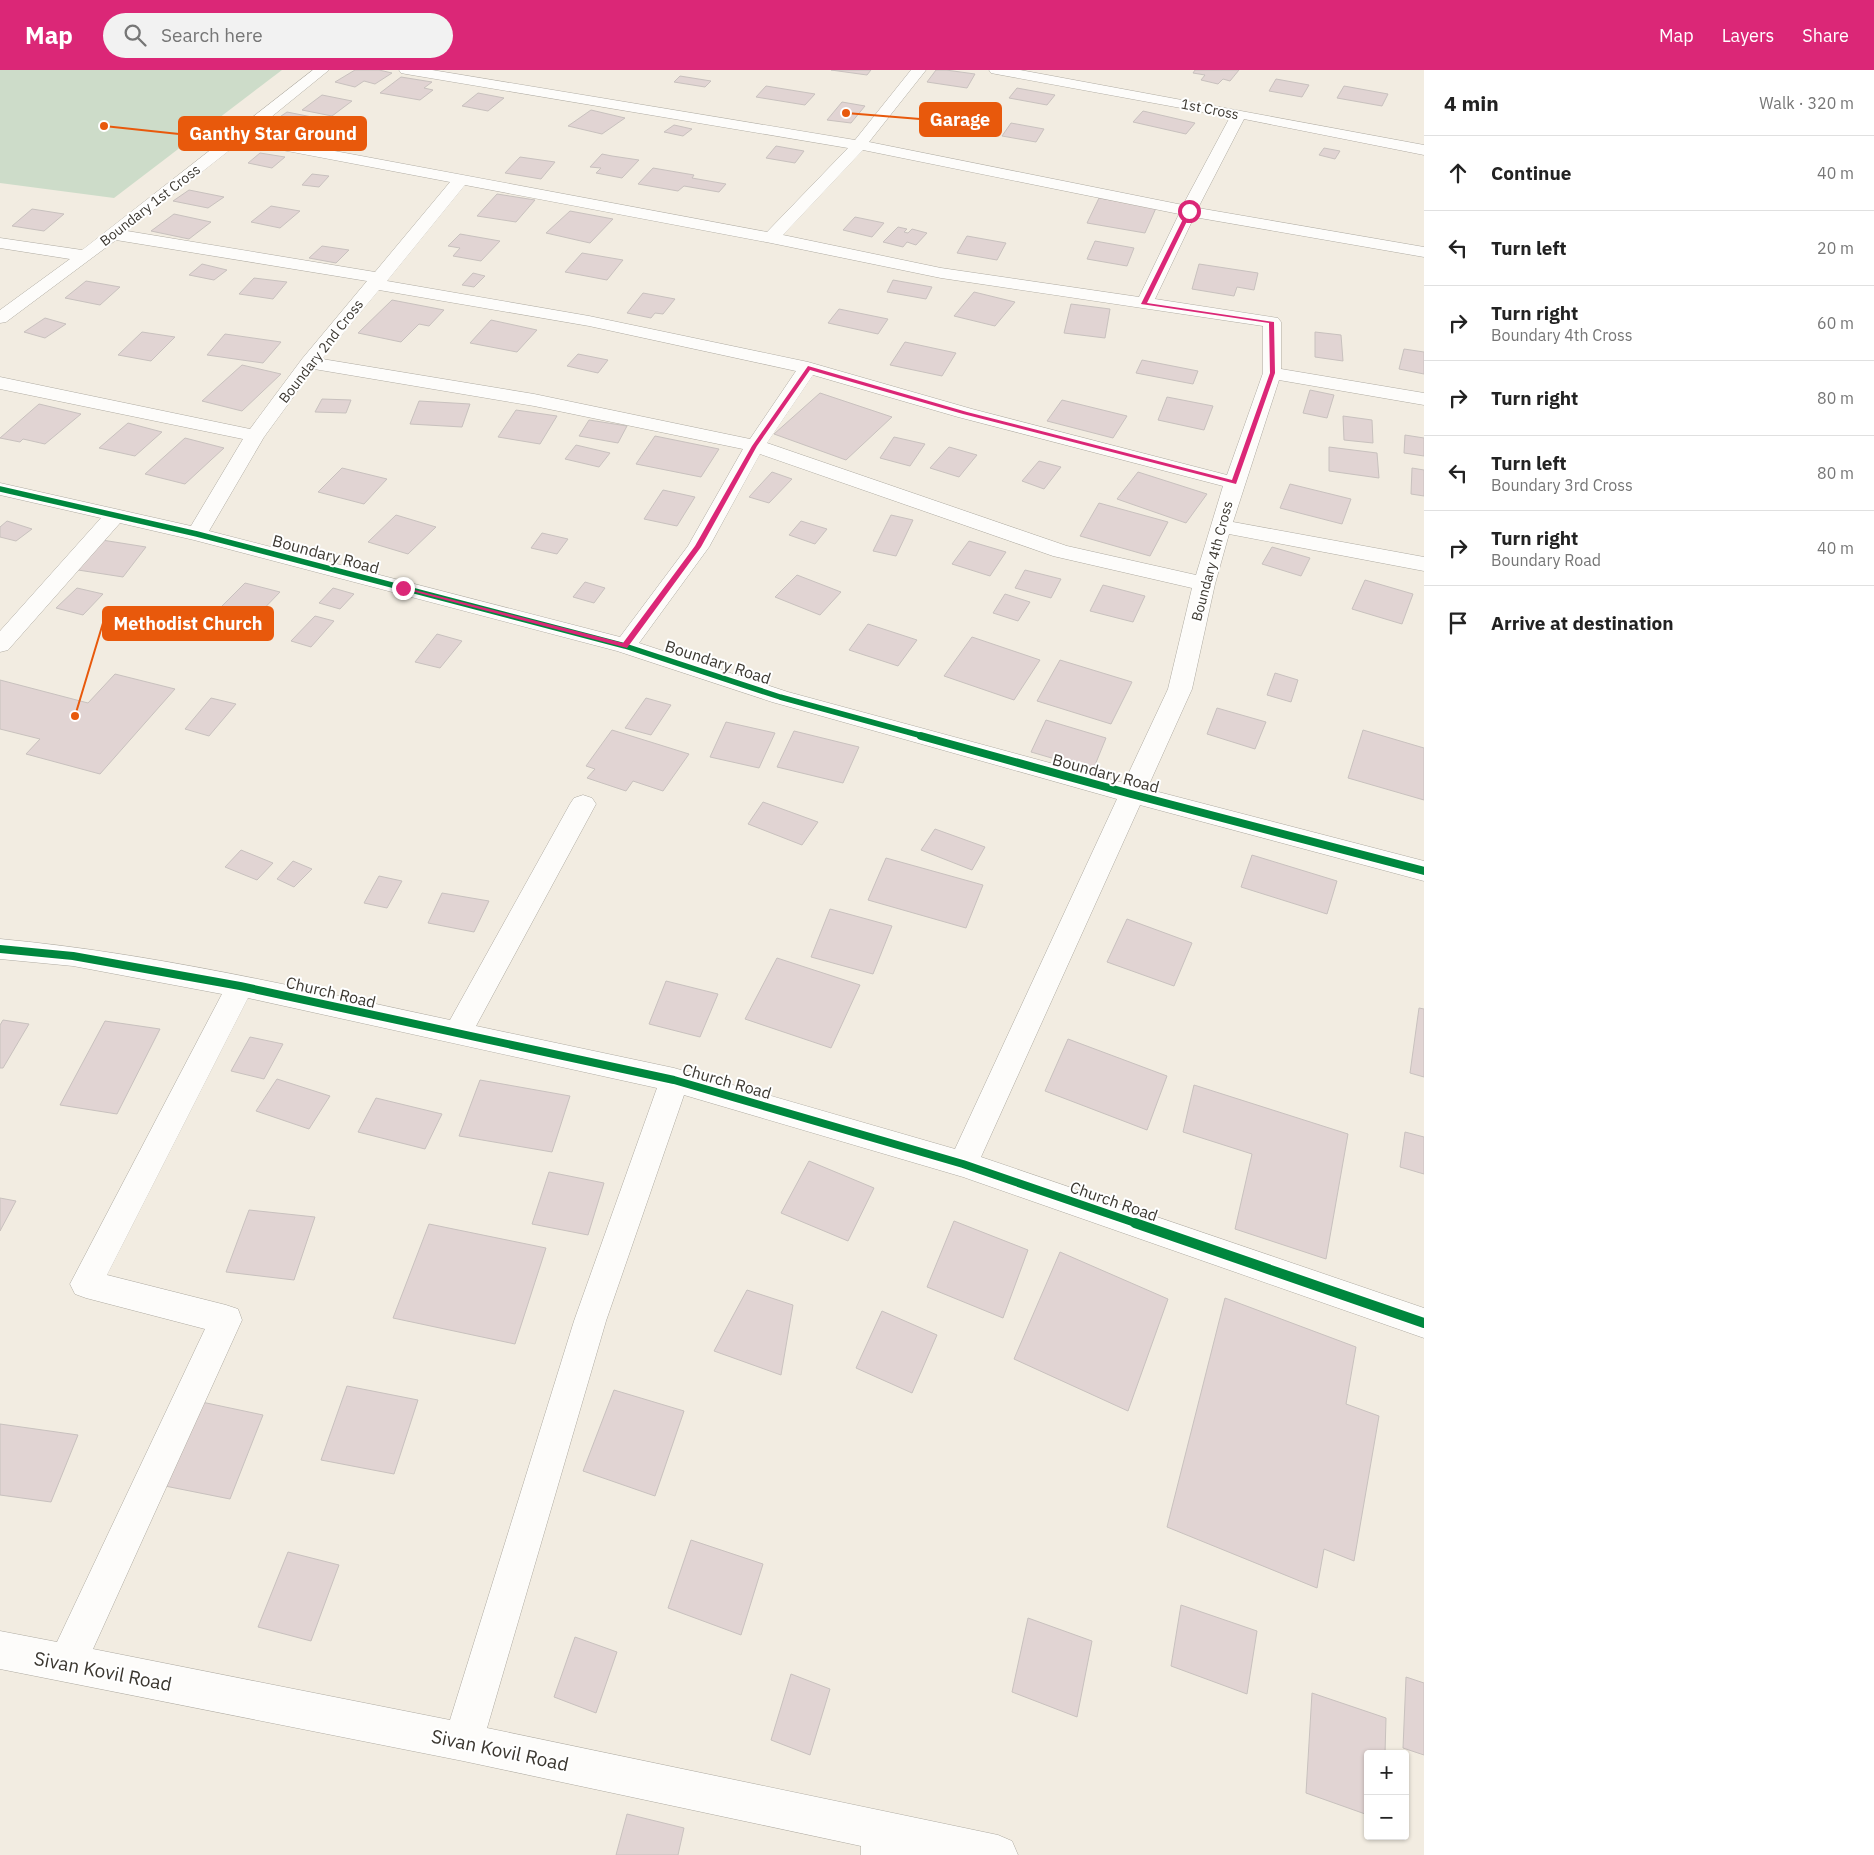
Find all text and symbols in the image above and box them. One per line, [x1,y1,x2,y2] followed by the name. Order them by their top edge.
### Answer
[103,13,453,58] search box
[25,19,73,51] text: Map
[121,21,149,49] icon: search
[161,23,263,47] text: Search here
[1659,24,1694,47] text: Map
[1722,24,1774,47] text: Layers
[1802,24,1849,47] text: Share
[1444,89,1499,117] text: 4 min
[1759,93,1854,113] text: Walk · 320 m
[1180,95,1241,123] street label: 1st Cross
[920,103,1001,136] callout: Garage
[930,108,990,131] text: Garage
[179,117,366,150] callout: Ganthy Star Ground
[189,122,357,145] text: Ganthy Star Ground
[1444,159,1472,187] icon: ahead
[96,160,204,250] street label: Boundary 1st Cross
[1491,161,1571,185] text: Continue
[1817,163,1854,183] text: 40 m
[1178,200,1201,223] route start
[1444,234,1472,262] icon: left
[1491,236,1567,260] text: Turn left
[1817,238,1854,258] text: 20 m
[275,295,367,407] street label: Boundary 2nd Cross
[1491,301,1578,325] text: Turn right
[1444,309,1472,337] icon: right
[1817,313,1854,333] text: 60 m
[1491,325,1632,345] text: Boundary 4th Cross
[1444,384,1472,412] icon: right
[1491,386,1578,410] text: Turn right
[1817,388,1854,408] text: 80 m
[1491,451,1567,475] text: Turn left
[1444,459,1472,487] icon: left
[1817,463,1854,483] text: 80 m
[1491,475,1633,495] text: Boundary 3rd Cross
[1187,499,1237,623] street label: Boundary 4th Cross
[1491,526,1578,550] text: Turn right
[270,530,382,578] street label: Boundary Road
[1444,534,1472,562] icon: right
[1817,538,1854,558] text: 40 m
[1491,550,1601,570] text: Boundary Road
[392,577,415,600] route end
[103,607,273,640] callout: Methodist Church
[1444,609,1472,637] icon: arrive
[1491,611,1674,635] text: Arrive at destination
[113,612,263,635] text: Methodist Church
[663,635,773,689] street label: Boundary Road
[1050,749,1162,797] street label: Boundary Road
[284,972,378,1012] street label: Church Road
[680,1059,774,1103] street label: Church Road
[1067,1177,1161,1225] street label: Church Road
[32,1646,174,1696] street label: Sivan Kovil Road
[429,1724,571,1776] street label: Sivan Kovil Road
[1364,1750,1409,1840] map controls
[1364,1750,1409,1795] button: +
[1364,1795,1409,1840] button: −

